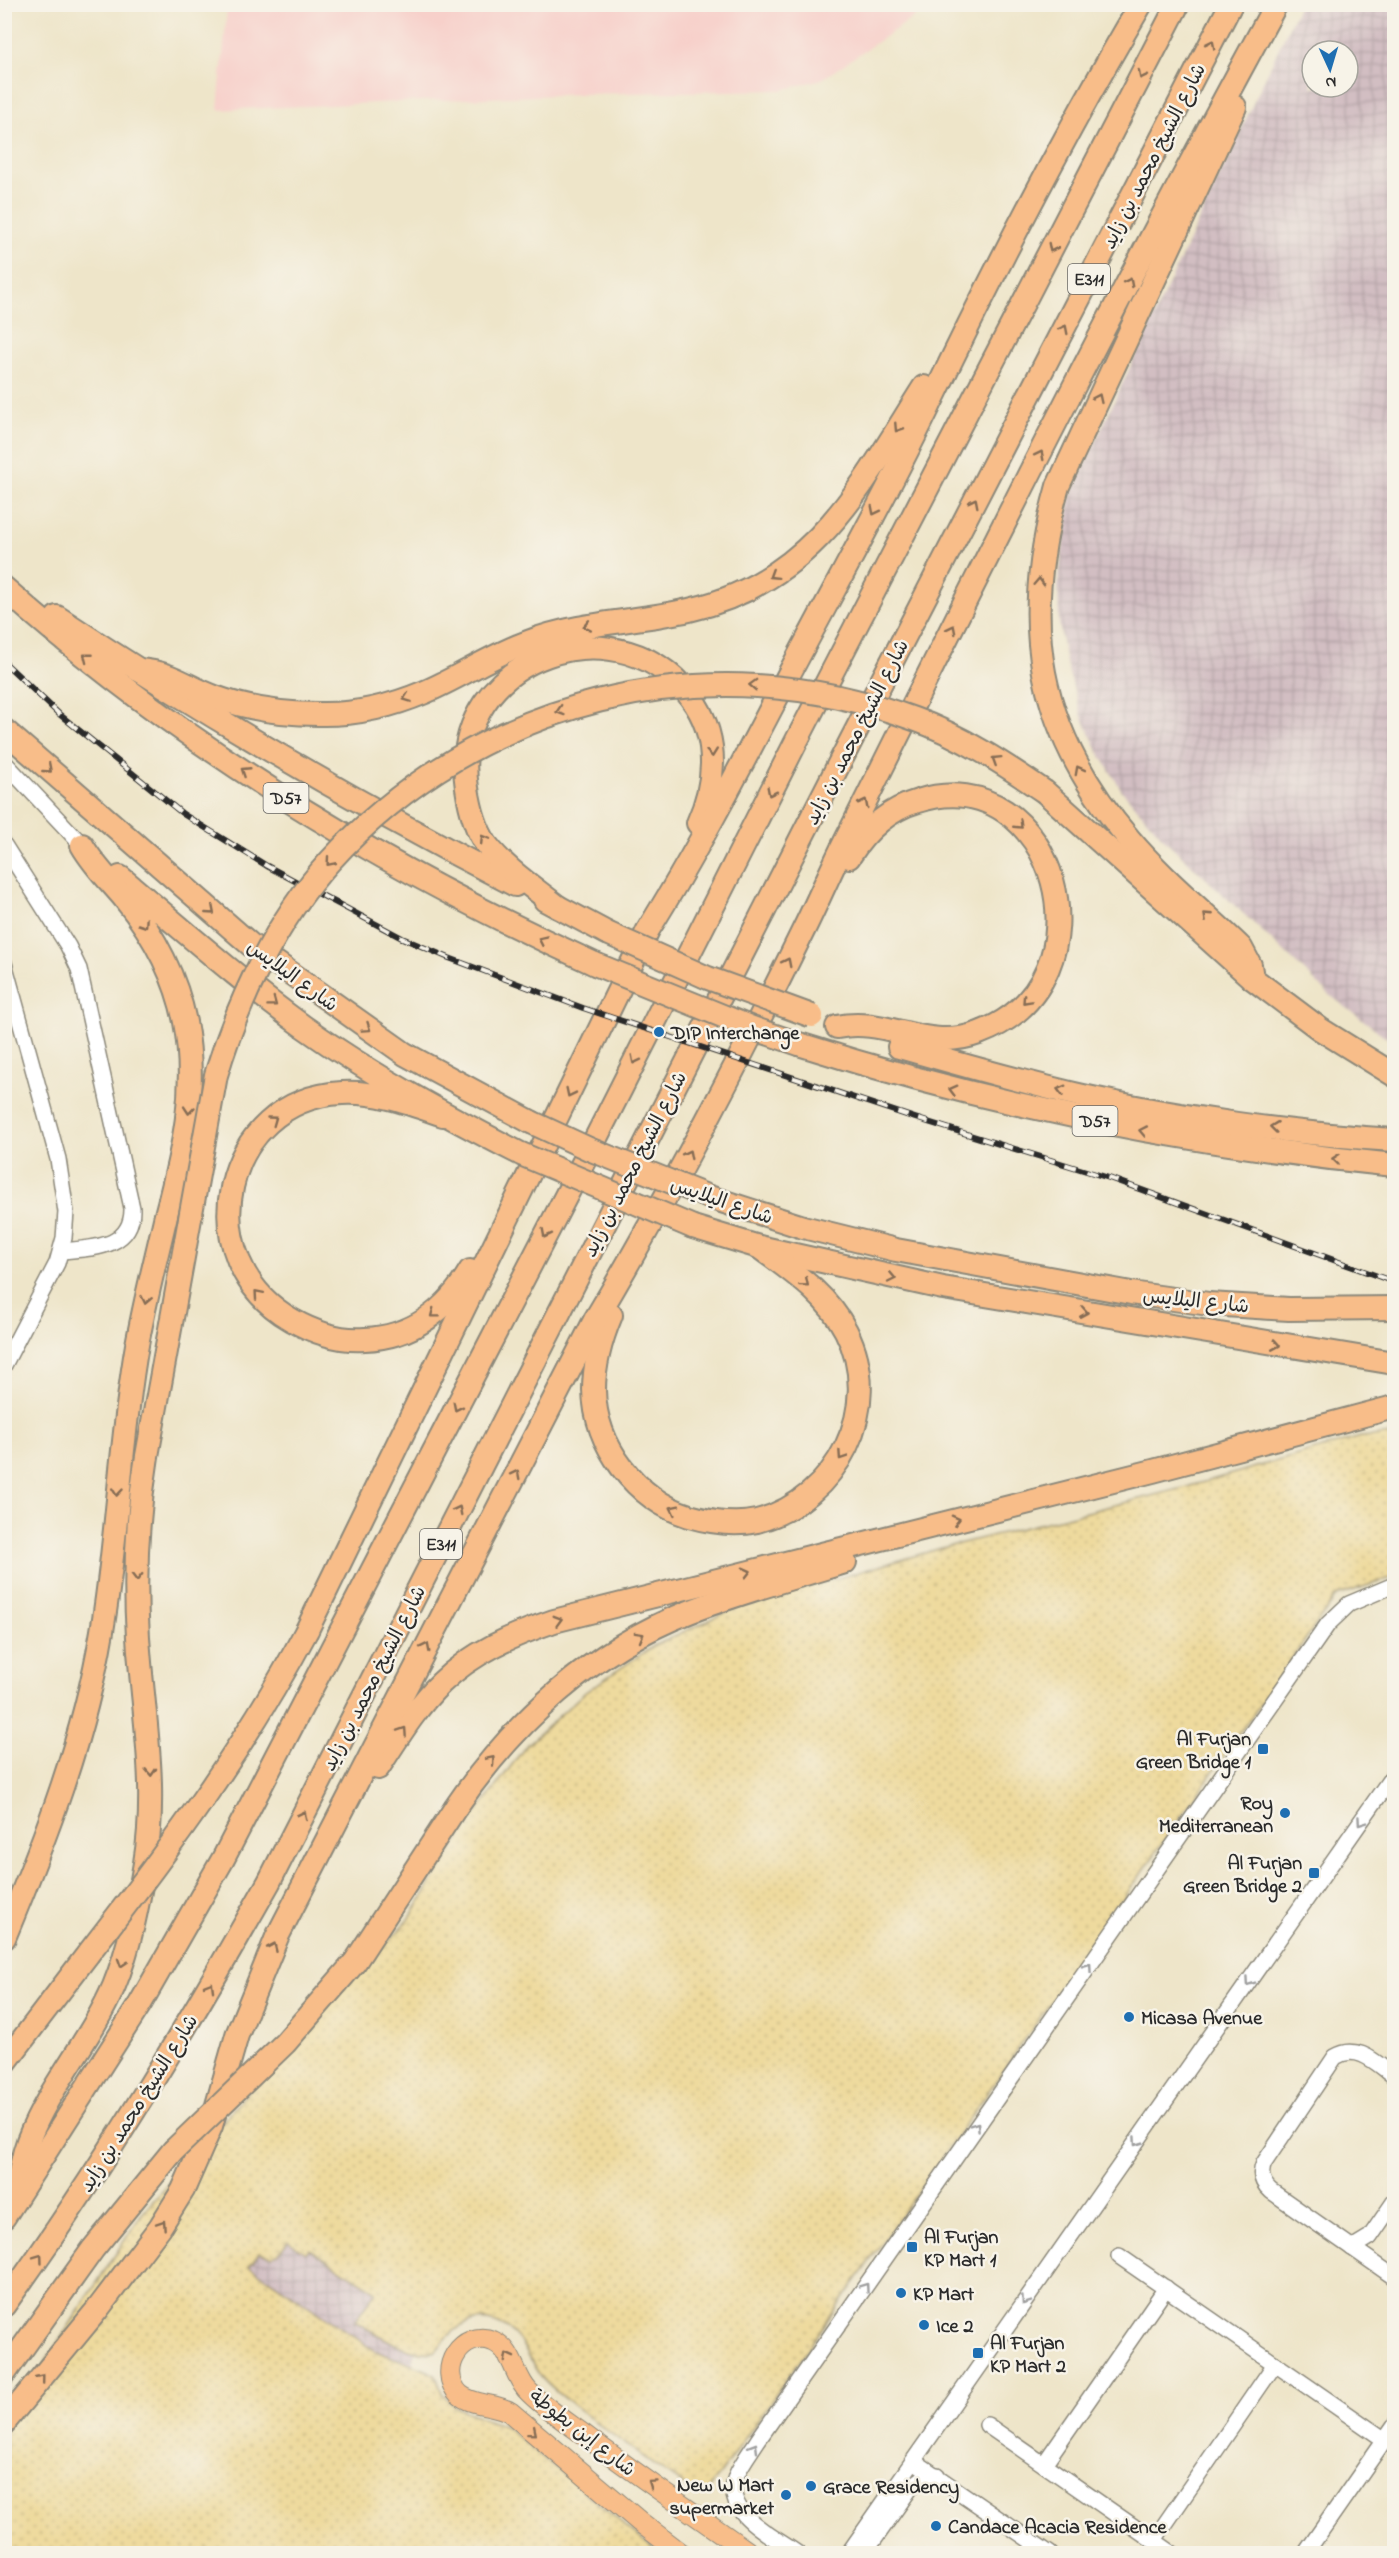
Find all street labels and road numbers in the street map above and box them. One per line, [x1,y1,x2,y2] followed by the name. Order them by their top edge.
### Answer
[1096,59,1215,255] street label: شارع الشيخ محمد بن زايد
[1068,264,1110,294] road number: E311
[799,635,918,831] street label: شارع الشيخ محمد بن زايد
[264,783,308,813] road number: D57
[240,934,343,1020] street label: شارع اليلايس
[577,1067,696,1263] street label: شارع الشيخ محمد بن زايد
[1072,1106,1118,1136] road number: D57
[666,1171,776,1233] street label: شارع اليلايس
[1141,1282,1250,1322] street label: شارع اليلايس
[420,1529,462,1559] road number: E311
[316,1581,435,1777] street label: شارع الشيخ محمد بن زايد
[73,2010,207,2199] street label: شارع الشيخ محمد بن زايد
[522,2383,641,2485] street label: شارع إبن بطوطة

